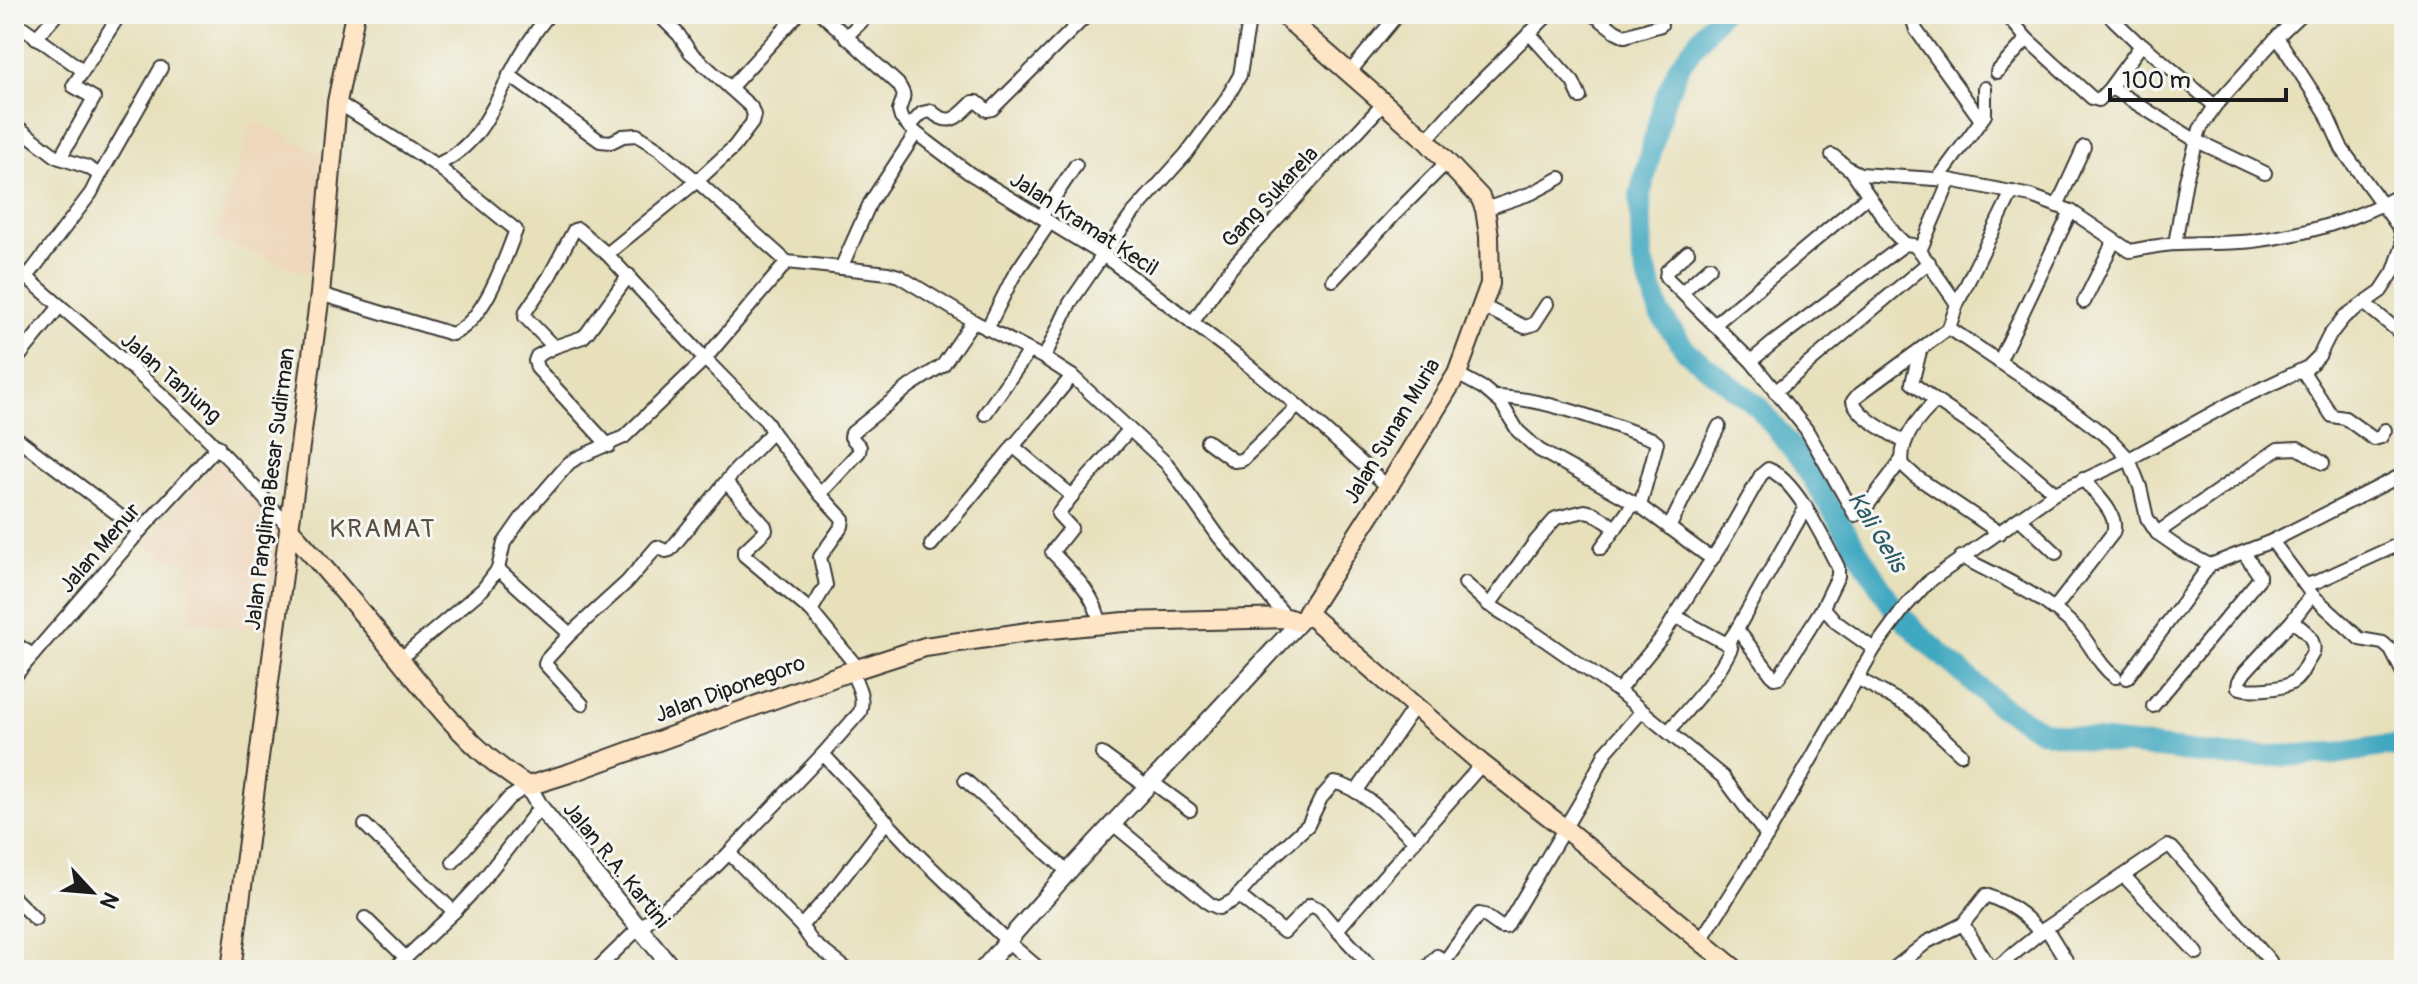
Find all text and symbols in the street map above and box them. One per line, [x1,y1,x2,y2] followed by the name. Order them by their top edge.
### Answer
[2110,52,2286,102] scale bar
[2122,66,2191,95] text: 100 m
[1216,140,1324,254] street label: Gang Sukarela
[1005,166,1163,282] street label: Jalan Kramat Kecil
[115,326,227,430] street label: Jalan Tanjung
[239,346,301,632] street label: Jalan Panglima Besar Sudirman
[1338,353,1446,509] street label: Jalan Sunan Muria
[1841,486,1914,579] water label: Kali Gelis
[53,497,147,599] street label: Jalan Menur
[329,513,437,545] district label: KRAMAT
[651,649,809,729] street label: Jalan Diponegoro
[557,796,676,934] street label: Jalan R.A. Kartini
[52,852,132,932] north arrow
[93,888,125,913] text: N

